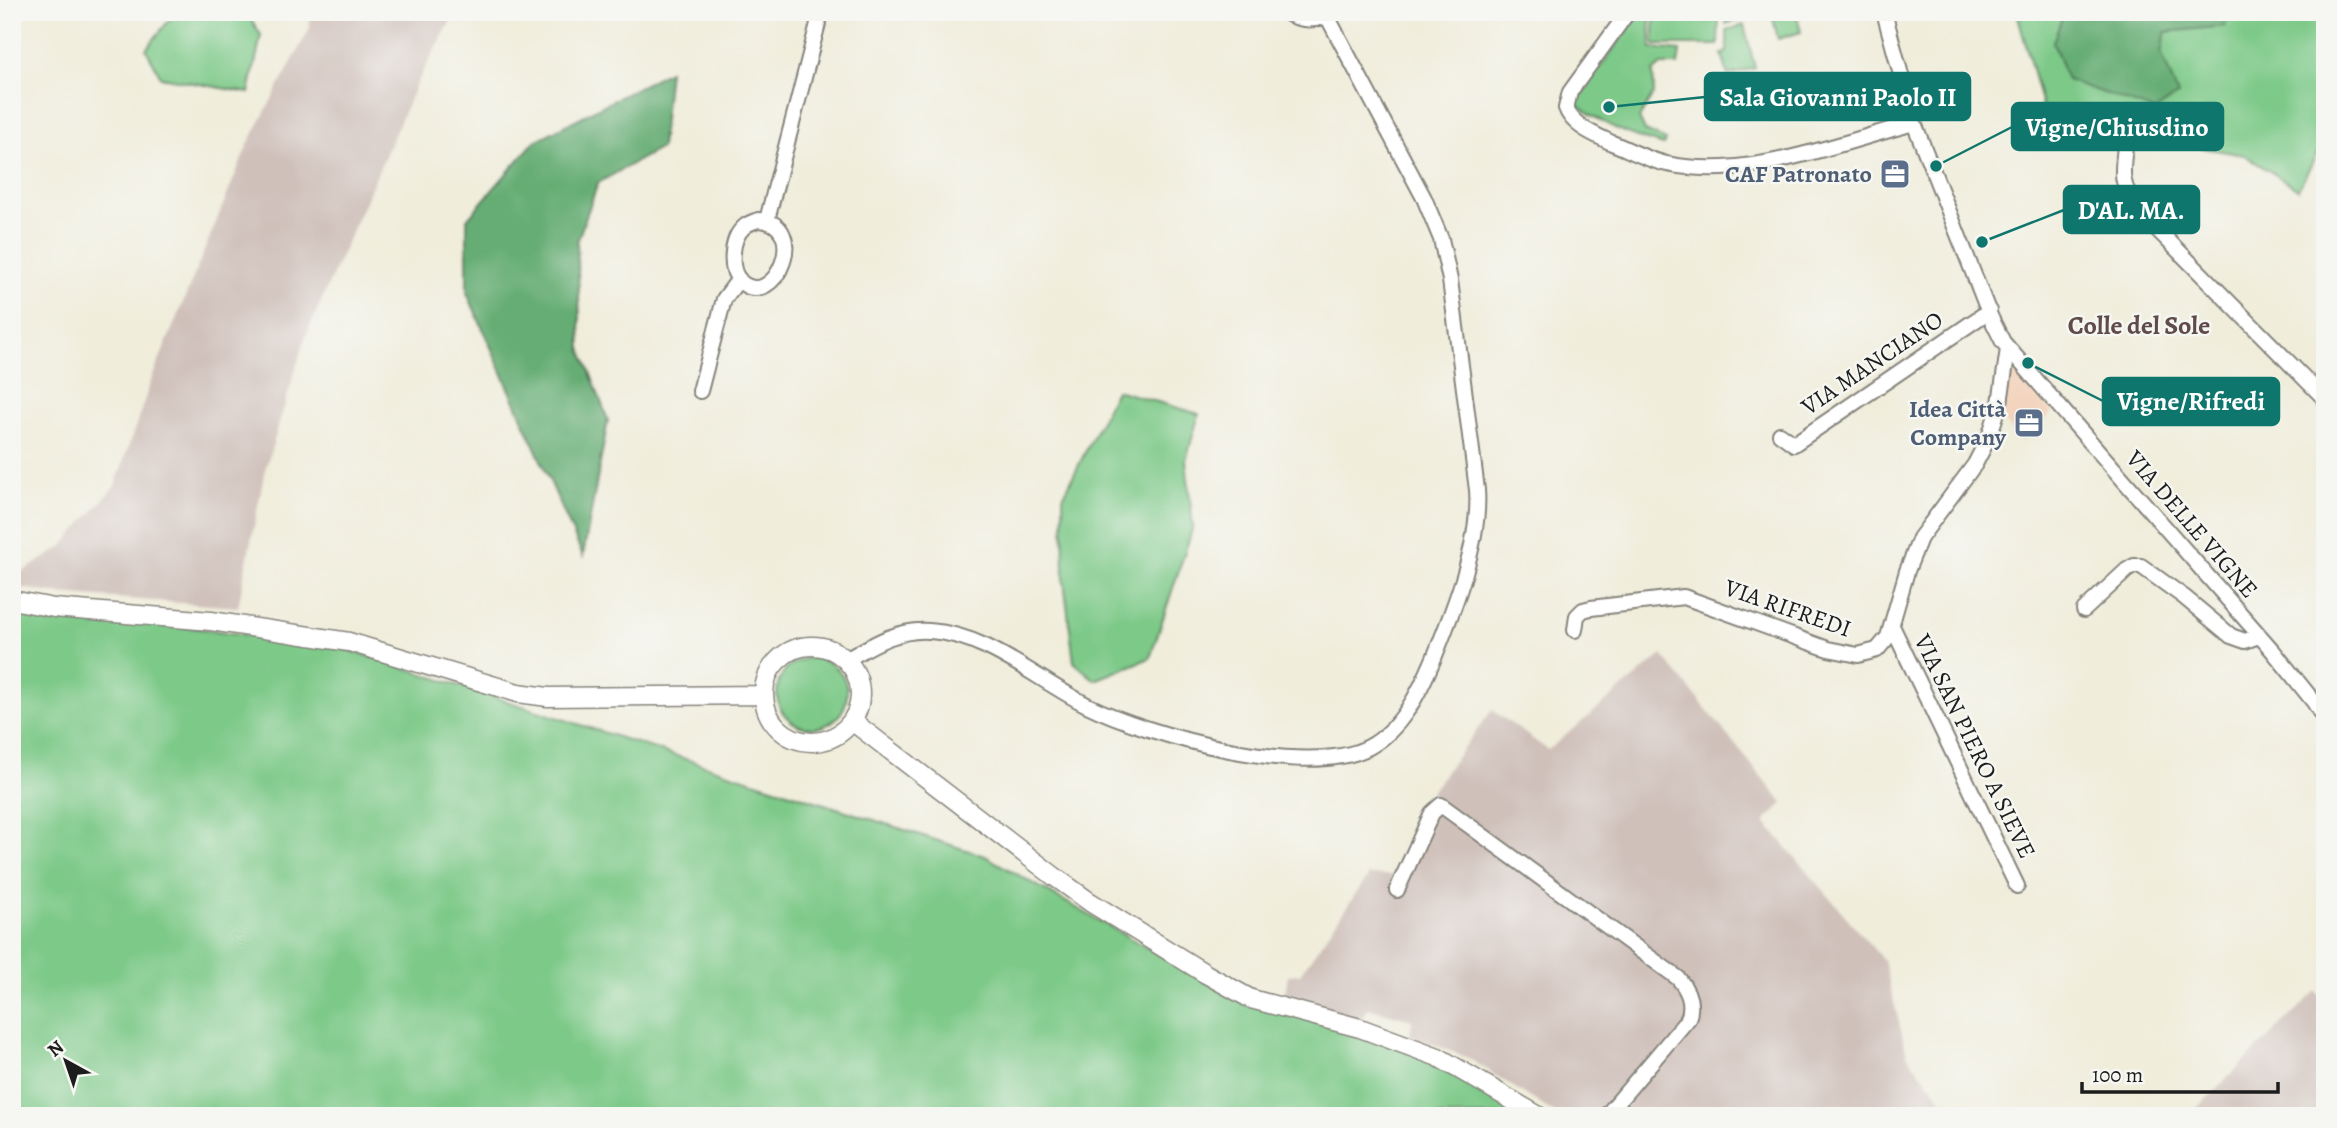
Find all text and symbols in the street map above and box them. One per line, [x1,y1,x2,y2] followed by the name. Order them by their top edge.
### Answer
[1705,73,1970,120] callout: Sala Giovanni Paolo II
[1719,80,1957,115] text: Sala Giovanni Paolo II
[2012,103,2223,150] callout: Vigne/Chiusdino
[2024,110,2209,145] text: Vigne/Chiusdino
[1878,157,1912,191] office icon: CAF Patronato
[1725,158,1872,190] place label: CAF Patronato
[2064,186,2199,233] callout: D'AL. MA.
[2077,193,2185,228] text: D'AL. MA.
[1794,304,1949,423] street label: VIA MANCIANO
[2068,308,2210,343] district label: Colle del Sole
[2103,378,2279,425] callout: Vigne/Rifredi
[2116,384,2265,419] text: Vigne/Rifredi
[1909,393,2007,453] place label: Idea Città Company
[2012,406,2046,440] office icon: Idea Città Company
[2118,443,2265,605] street label: VIA DELLE VIGNE
[1720,571,1856,645] street label: VIA RIFREDI
[1906,628,2043,863] street label: VIA SAN PIERO A SIEVE
[32,1026,102,1096] north arrow
[42,1034,69,1063] text: N
[2082,1051,2278,1095] scale bar
[2092,1061,2143,1089] text: 100 m

